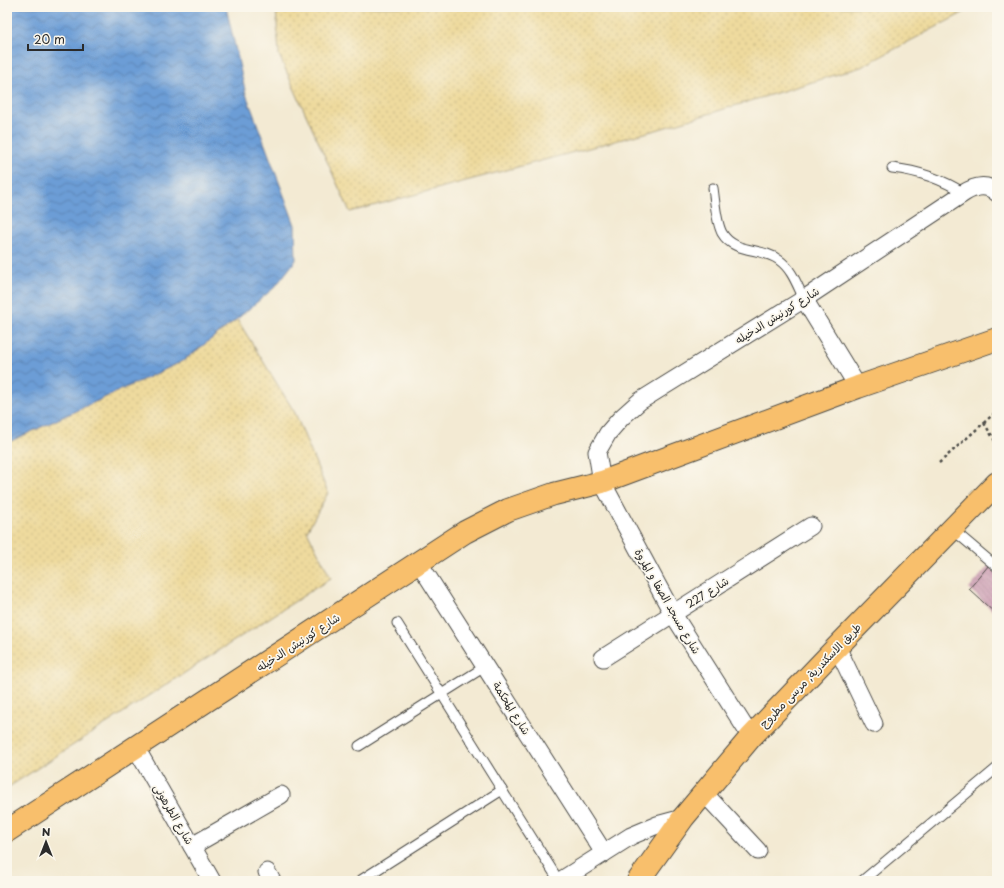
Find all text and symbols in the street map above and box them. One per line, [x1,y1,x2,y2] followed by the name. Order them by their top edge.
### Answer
[28,26,83,52] scale bar
[34,30,65,48] text: 20 m
[732,282,823,349] street label: شارع كورنيش الدخيله
[630,545,705,658] street label: شارع مسجد الصفا و المروة
[682,572,732,613] street label: شارع 227
[253,609,344,676] street label: شارع كورنيش الدخيله
[755,619,865,731] street label: طريق الاسكندرية, مرسى مطروح
[488,678,535,738] street label: شارع المحكمة
[149,781,198,848] street label: شارع الطرهونى
[26,822,66,862] north arrow
[42,823,51,840] text: N

